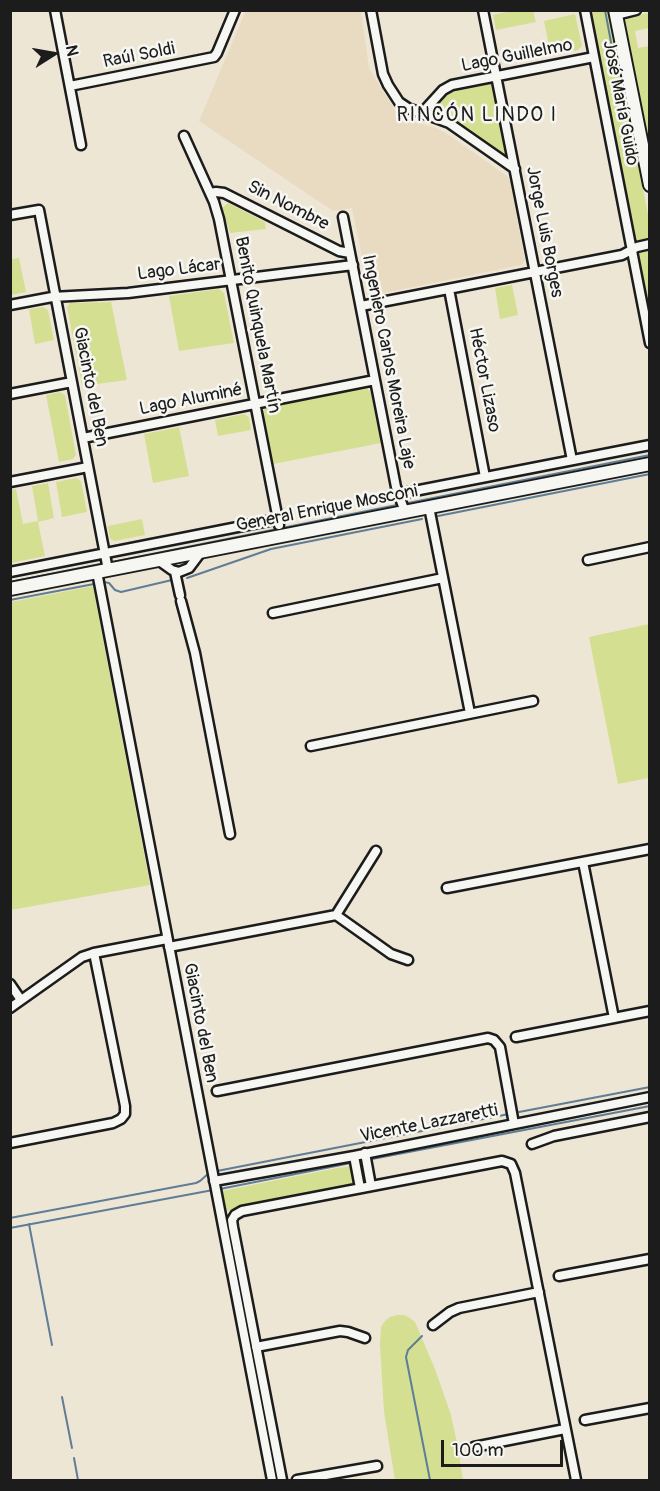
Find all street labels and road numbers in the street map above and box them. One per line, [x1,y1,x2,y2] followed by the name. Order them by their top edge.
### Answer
[460,35,574,77] street label: Lago Guillelmo
[101,38,177,74] street label: Raúl Soldi
[597,39,643,167] street label: José María Guido
[521,165,567,299] street label: Jorge Luis Borges
[244,176,332,236] street label: Sin Nombre
[229,235,285,415] street label: Benito Quinquela Martín
[357,253,419,471] street label: Ingeniero Carlos Moreira Laje
[136,254,222,286] street label: Lago Lácar
[68,325,112,449] street label: Giacinto del Ben
[463,326,505,434] street label: Héctor Lizaso
[138,379,244,421] street label: Lago Aluminé
[234,481,420,537] street label: General Enrique Mosconi
[178,961,222,1085] street label: Giacinto del Ben
[358,1100,500,1148] street label: Vicente Lazzaretti

